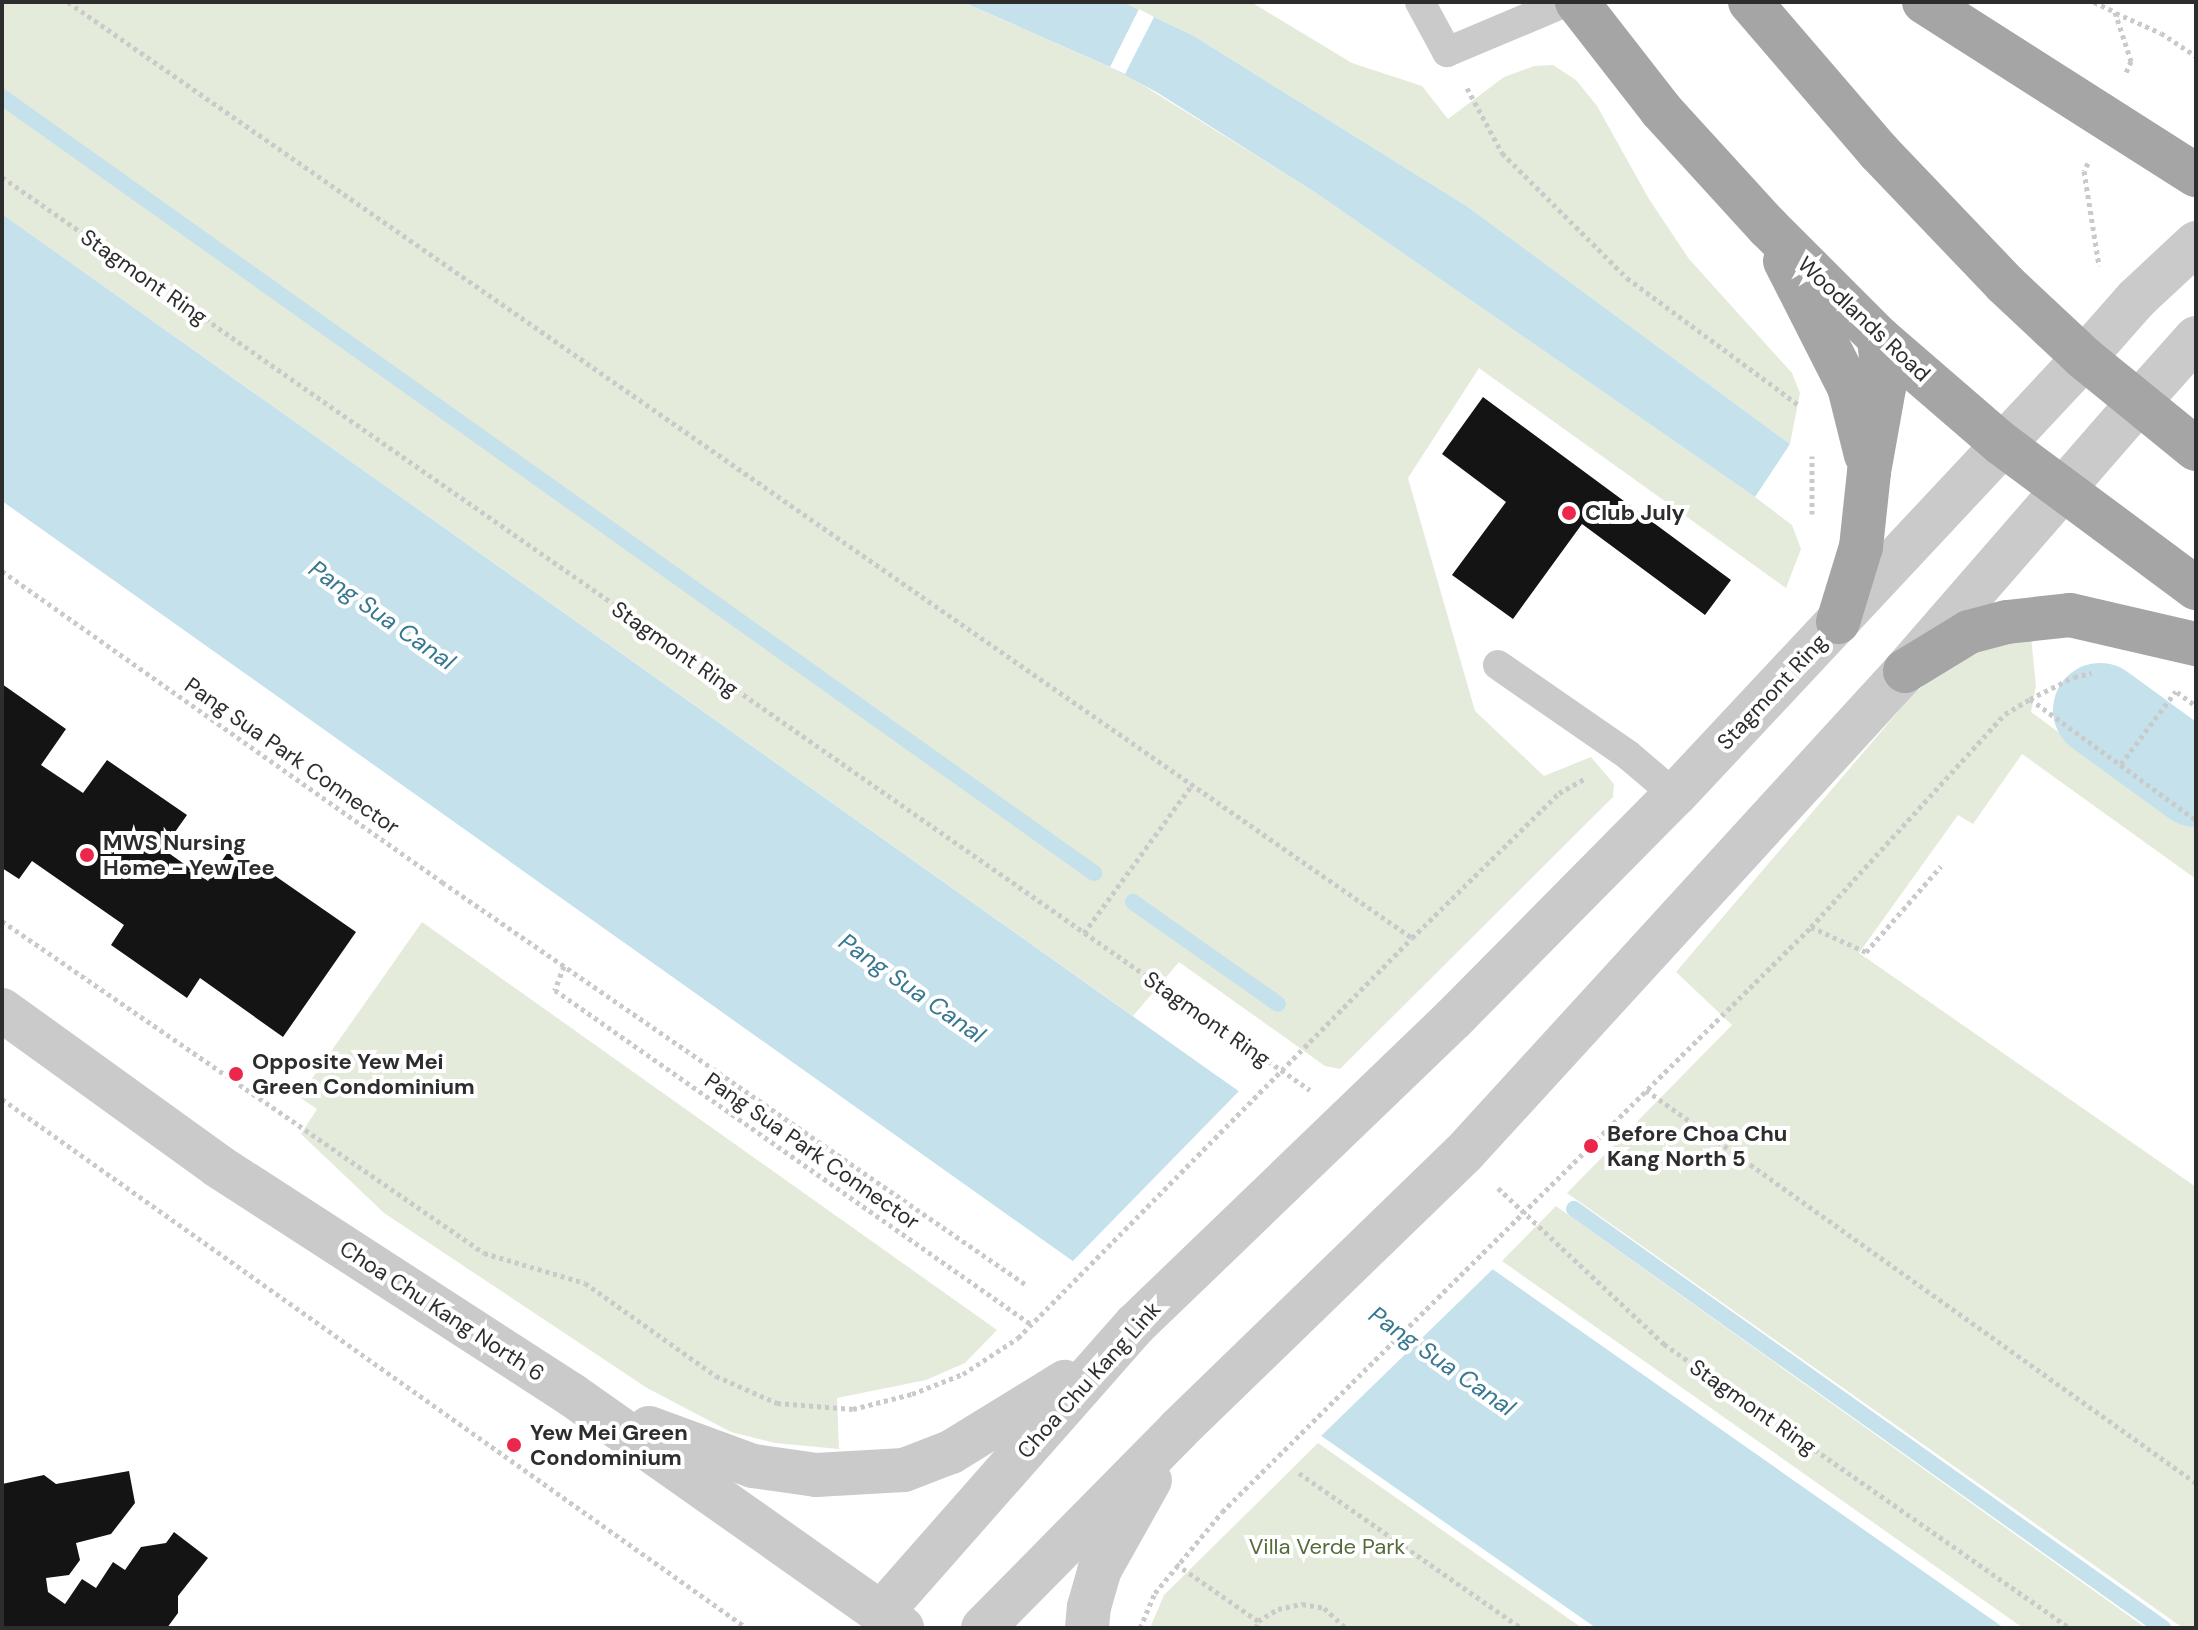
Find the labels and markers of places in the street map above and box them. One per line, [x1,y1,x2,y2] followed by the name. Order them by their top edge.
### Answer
[1585,500,1685,526] place label: Club July
[1560,504,1578,522] marker: Club July
[103,829,275,880] place label: MWS Nursing Home - Yew Tee
[78,846,96,864] marker: MWS Nursing Home - Yew Tee
[252,1048,475,1100] place label: Opposite Yew Mei Green Condominium
[227,1065,245,1083] marker: Opposite Yew Mei Green Condominium
[1607,1120,1787,1172] place label: Before Choa Chu Kang North 5
[1582,1137,1600,1155] marker: Before Choa Chu Kang North 5
[530,1419,688,1470] place label: Yew Mei Green Condominium
[505,1436,523,1454] marker: Yew Mei Green Condominium

